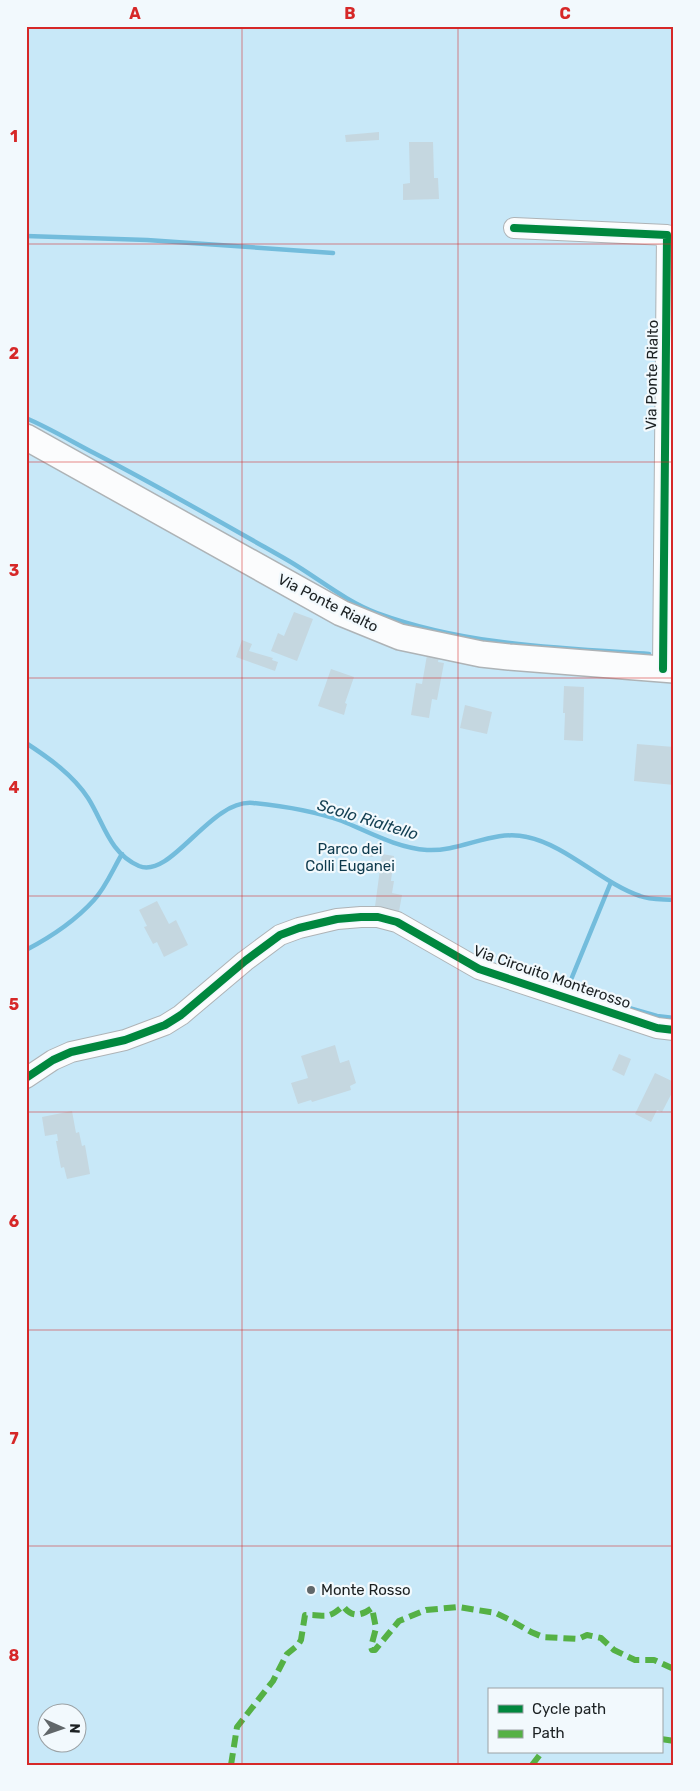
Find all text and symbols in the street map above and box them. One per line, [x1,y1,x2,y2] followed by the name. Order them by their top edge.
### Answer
[129,4,141,23] text: A
[344,4,356,23] text: B
[559,4,571,23] text: C
[10,127,18,146] text: 1
[642,320,662,430] street label: Via Ponte Rialto
[9,344,19,363] text: 2
[9,561,19,580] text: 3
[275,570,381,636] street label: Via Ponte Rialto
[9,778,20,797] text: 4
[315,795,421,844] water label: Scolo Rialtello
[305,840,395,875] park label: Parco dei Colli Euganei
[471,942,633,1012] street label: Via Circuito Monterosso
[9,995,19,1014] text: 5
[9,1212,19,1231] text: 6
[9,1429,19,1448] text: 7
[321,1581,411,1599] place label: Monte Rosso
[305,1584,317,1596] marker: Monte Rosso
[9,1646,20,1665] text: 8
[488,1688,662,1754] legend
[532,1700,606,1718] text: Cycle path
[38,1704,88,1754] north arrow
[66,1723,83,1734] text: N
[532,1724,565,1742] text: Path

